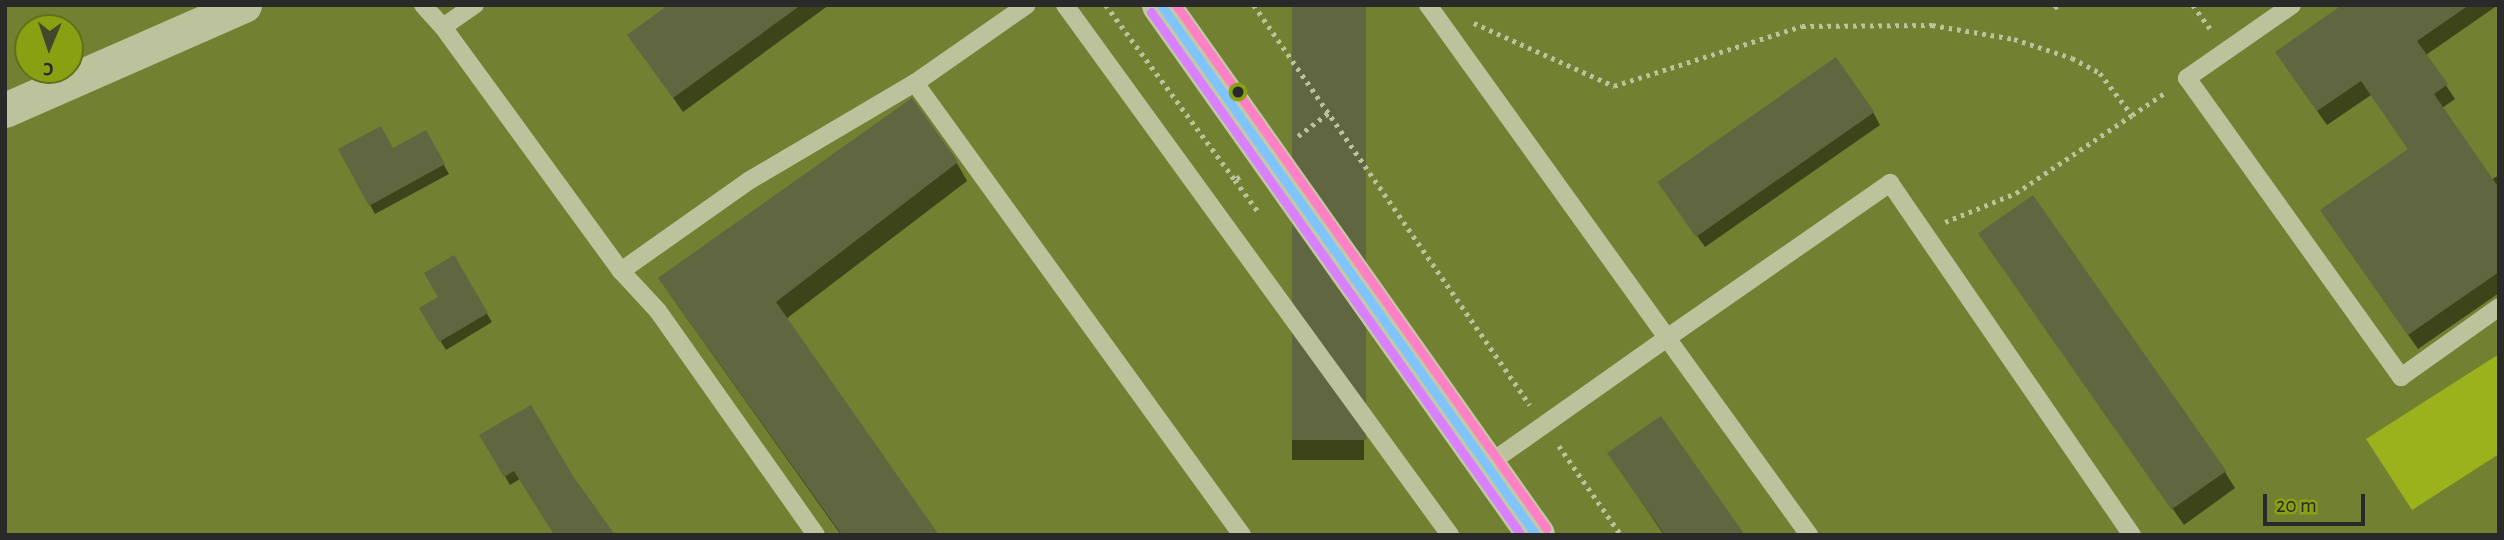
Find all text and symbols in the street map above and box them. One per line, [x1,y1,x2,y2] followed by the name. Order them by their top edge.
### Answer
[14,14,84,84] north arrow
[43,59,54,78] text: С
[1231,85,1245,99] unlabelled marker
[2266,480,2368,524] scale bar
[2276,495,2317,516] text: 20 m

